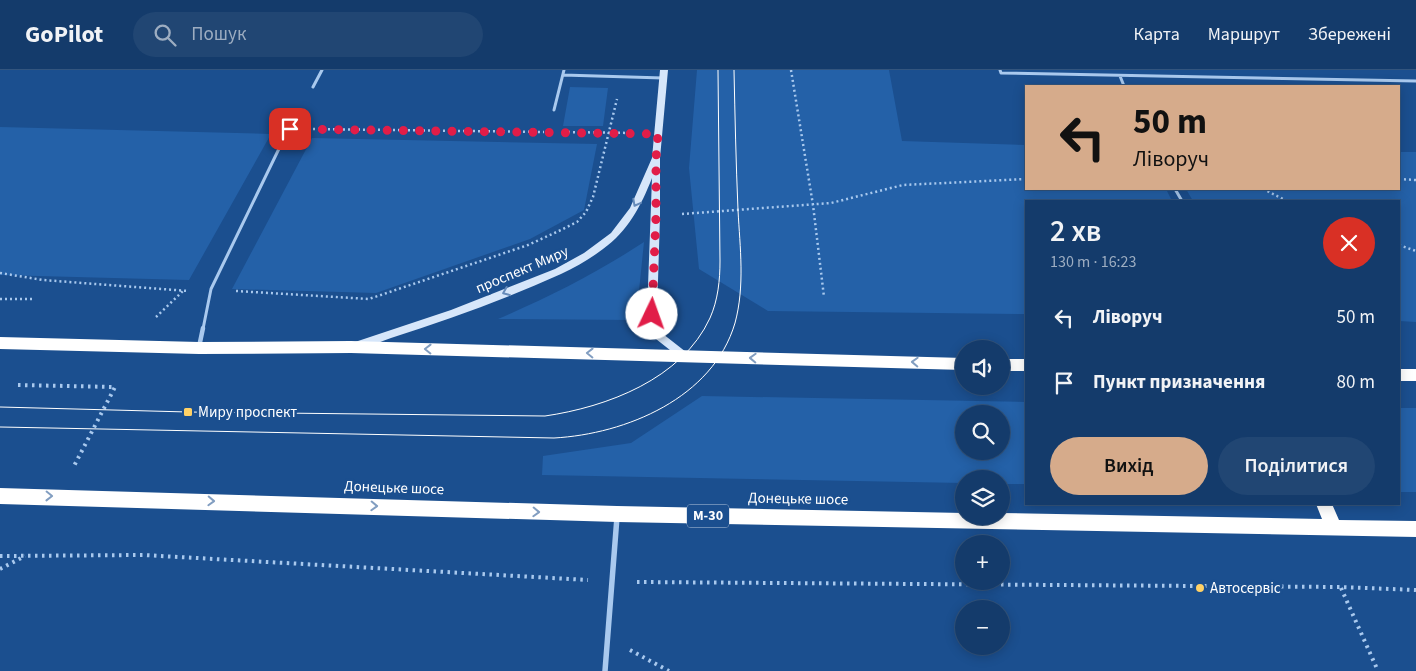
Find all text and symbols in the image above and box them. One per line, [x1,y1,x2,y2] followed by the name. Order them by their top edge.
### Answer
[133,12,483,57] search box
[25,17,103,52] text: GoPilot
[151,21,179,49] icon: search
[191,21,246,48] text: Пошук
[1134,22,1180,47] text: Карта
[1208,22,1280,47] text: Маршрут
[1308,22,1391,47] text: Збережені
[1133,97,1207,147] text: 50 m
[1050,105,1115,170] icon: left
[269,108,311,150] pin
[276,115,304,143] icon: arrive
[1133,143,1209,175] text: Ліворуч
[632,197,642,206] one-way arrow
[1050,210,1101,253] text: 2 хв
[1323,217,1375,269] button: close
[472,241,572,299] street label: проспект Миру
[1050,251,1137,273] text: 130 m · 16:23
[502,286,511,297] one-way arrow
[625,287,677,339] position arrow
[1050,304,1078,332] icon: left
[1093,304,1162,331] text: Ліворуч
[1337,304,1375,331] text: 50 m
[955,340,1010,655] map controls
[955,340,1010,395] button: sound
[423,344,431,354] one-way arrow
[586,347,594,358] one-way arrow
[748,352,756,363] one-way arrow
[911,357,918,367] one-way arrow
[1050,369,1078,397] icon: arrive
[1093,369,1265,396] text: Пункт призначення
[1337,369,1375,396] text: 80 m
[198,402,297,423] place label: Миру проспект
[955,405,1010,460] button: search
[182,406,194,418] marker: Миру проспект
[1050,437,1208,495] button: Вихід
[1218,437,1375,495] button: Поділитися
[955,470,1010,525] button: layers
[343,476,445,500] street label: Донецьке шосе
[748,488,848,510] street label: Донецьке шосе
[45,491,53,501] one-way arrow
[207,496,215,507] one-way arrow
[370,501,378,512] one-way arrow
[687,504,729,528] road number: М-30
[532,506,540,517] one-way arrow
[955,535,1010,590] button: +
[1210,578,1281,599] place label: Автосервіс
[1194,582,1206,594] marker: Автосервіс
[955,600,1010,655] button: −

